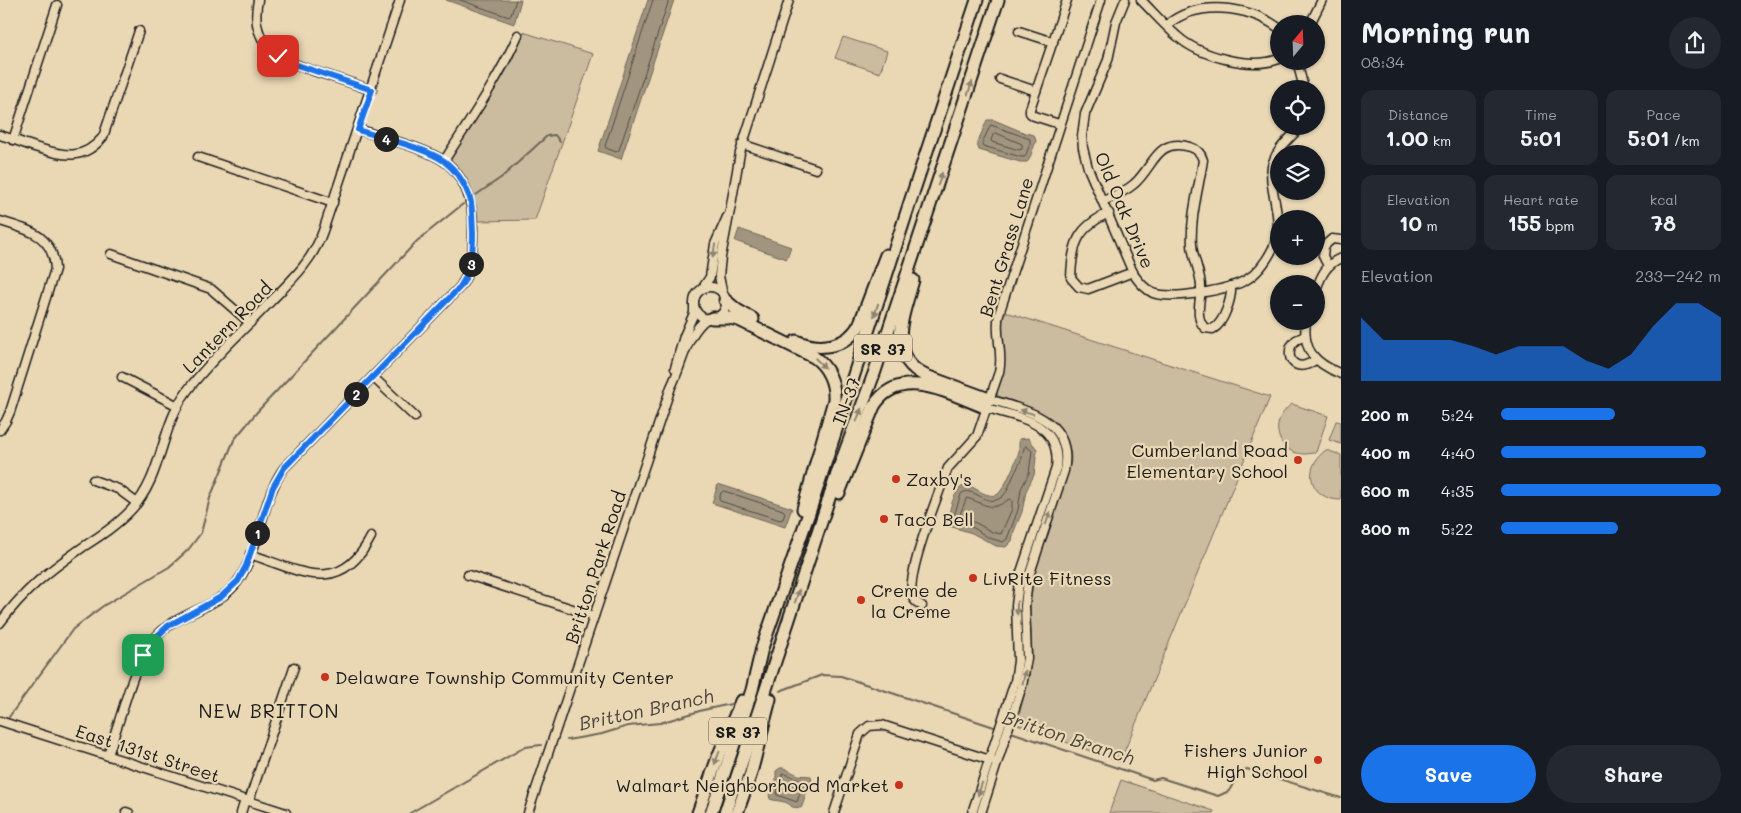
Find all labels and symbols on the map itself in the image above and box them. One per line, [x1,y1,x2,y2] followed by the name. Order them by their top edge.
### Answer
[1270,15,1325,70] north arrow
[257,35,299,77] pin
[966,80,974,95] one-way arrow
[374,126,398,152] pin: 4
[1090,148,1160,272] street label: Old Oak Drive
[936,171,944,186] one-way arrow
[973,174,1039,320] street label: Bent Grass Lane
[709,244,717,260] one-way arrow
[458,252,484,276] pin: 3
[177,276,277,378] street label: Lantern Road
[872,302,879,317] one-way arrow
[854,334,912,362] road number: SR 37
[814,357,826,369] one-way arrow
[826,374,866,428] street label: IN-37
[344,382,368,406] pin: 2
[855,407,863,422] one-way arrow
[1020,407,1035,415] one-way arrow
[1127,438,1288,483] place label: Cumberland Road Elementary School
[1292,454,1304,466] marker: Cumberland Road Elementary School
[906,467,972,491] place label: Zaxby's
[890,473,902,485] marker: Zaxby's
[559,488,631,646] street label: Britton Park Road
[894,507,974,531] place label: Taco Bell
[1044,510,1052,525] one-way arrow
[878,513,890,525] marker: Taco Bell
[244,520,270,546] pin: 1
[983,566,1111,590] place label: LivRite Fitness
[967,572,979,584] marker: LivRite Fitness
[871,578,958,623] place label: Creme de la Creme
[794,588,802,603] one-way arrow
[855,594,867,606] marker: Creme de la Creme
[1013,600,1021,616] one-way arrow
[122,634,164,676] pin
[335,665,674,689] place label: Delaware Township Community Center
[1021,668,1029,684] one-way arrow
[319,671,331,683] marker: Delaware Township Community Center
[576,682,716,736] water label: Britton Branch
[198,698,340,723] district label: NEW BRITTON
[1000,704,1138,770] water label: Britton Branch
[73,718,223,788] street label: East 131st Street
[709,718,767,744] road number: SR 37
[1184,738,1308,783] place label: Fishers Junior High School
[713,751,721,766] one-way arrow
[1312,754,1324,766] marker: Fishers Junior High School
[616,773,889,797] place label: Walmart Neighborhood Market
[893,779,905,791] marker: Walmart Neighborhood Market
[976,782,983,797] one-way arrow

